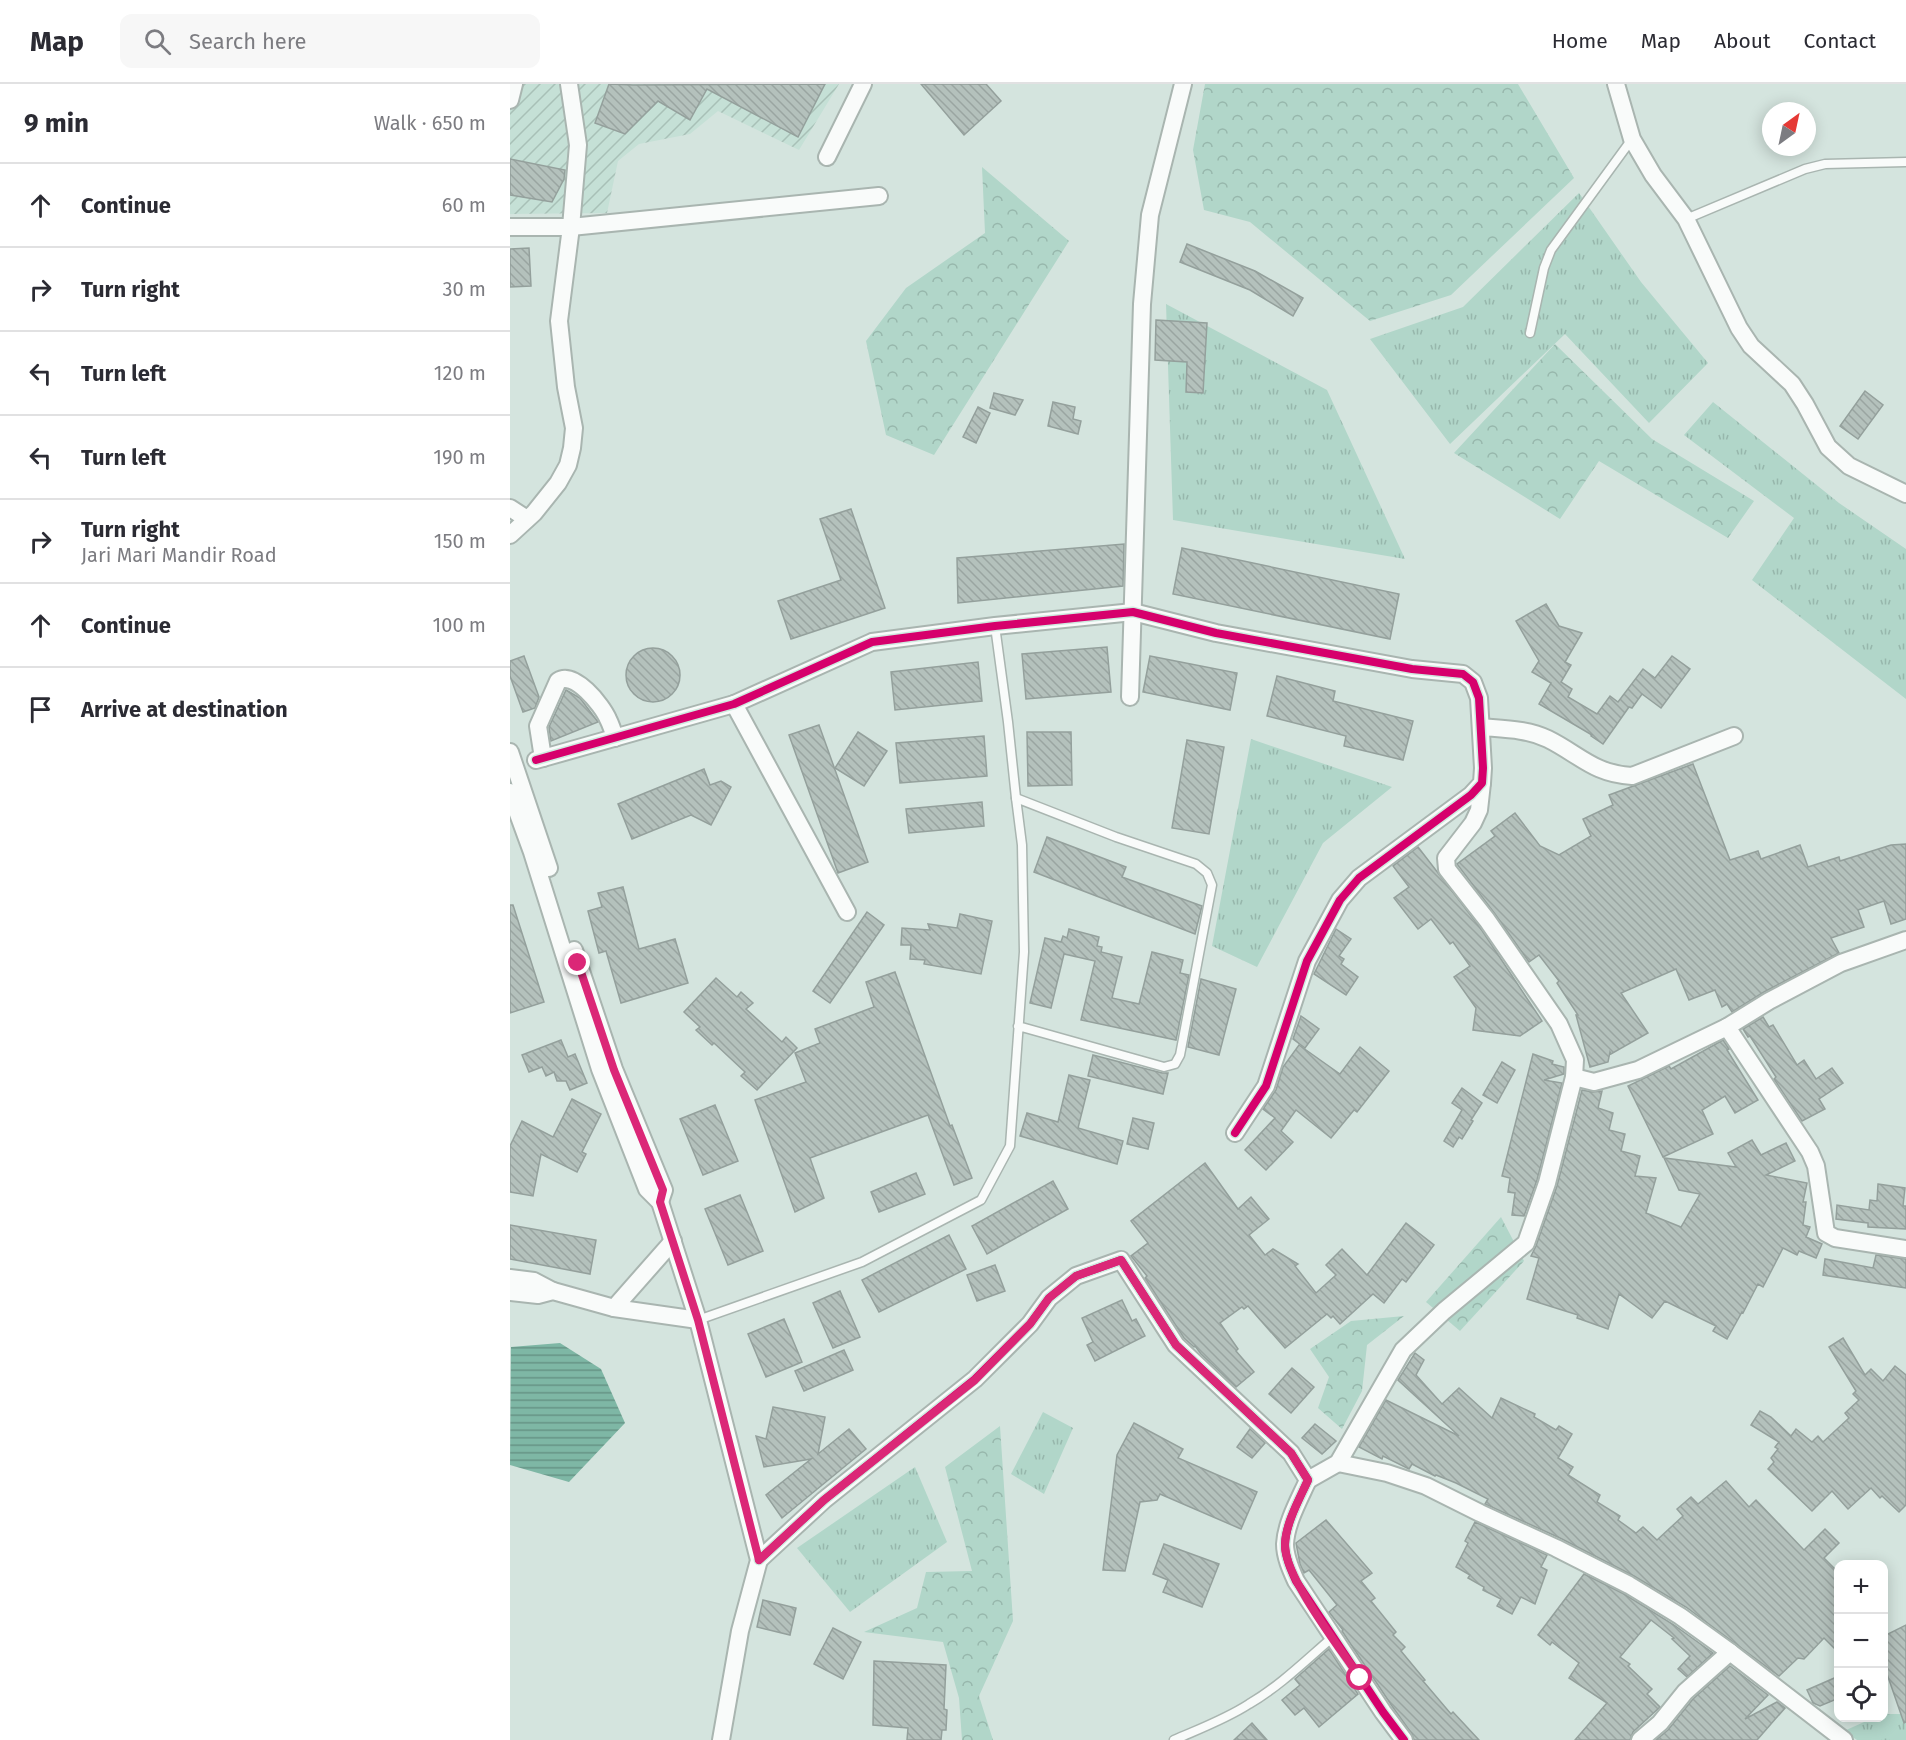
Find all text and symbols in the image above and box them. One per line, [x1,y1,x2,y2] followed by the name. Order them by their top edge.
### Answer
[120,14,540,68] search box
[30,25,84,58] text: Map
[141,25,174,58] icon: search
[189,28,307,55] text: Search here
[1552,28,1608,54] text: Home
[1641,28,1681,54] text: Map
[1714,28,1771,54] text: About
[1804,28,1876,54] text: Contact
[1762,102,1816,156] north arrow
[24,108,89,139] text: 9 min
[374,111,486,135] text: Walk · 650 m
[24,189,57,222] icon: ahead
[81,192,171,219] text: Continue
[442,193,486,217] text: 60 m
[24,273,57,306] icon: right
[81,276,180,303] text: Turn right
[442,277,486,301] text: 30 m
[24,357,57,390] icon: left
[81,360,166,387] text: Turn left
[434,361,486,385] text: 120 m
[24,441,57,474] icon: left
[81,444,166,471] text: Turn left
[433,445,486,469] text: 190 m
[81,516,180,543] text: Turn right
[24,525,57,558] icon: right
[434,529,486,553] text: 150 m
[81,543,277,567] text: Jari Mari Mandir Road
[24,609,57,642] icon: ahead
[81,612,171,639] text: Continue
[433,613,486,637] text: 100 m
[24,693,57,726] icon: arrive
[81,696,288,723] text: Arrive at destination
[564,949,590,975] route end
[1834,1560,1888,1722] map controls
[1834,1560,1888,1614] button: +
[1834,1614,1888,1668] button: −
[1346,1664,1372,1690] route start
[1834,1668,1888,1722] button: locate

